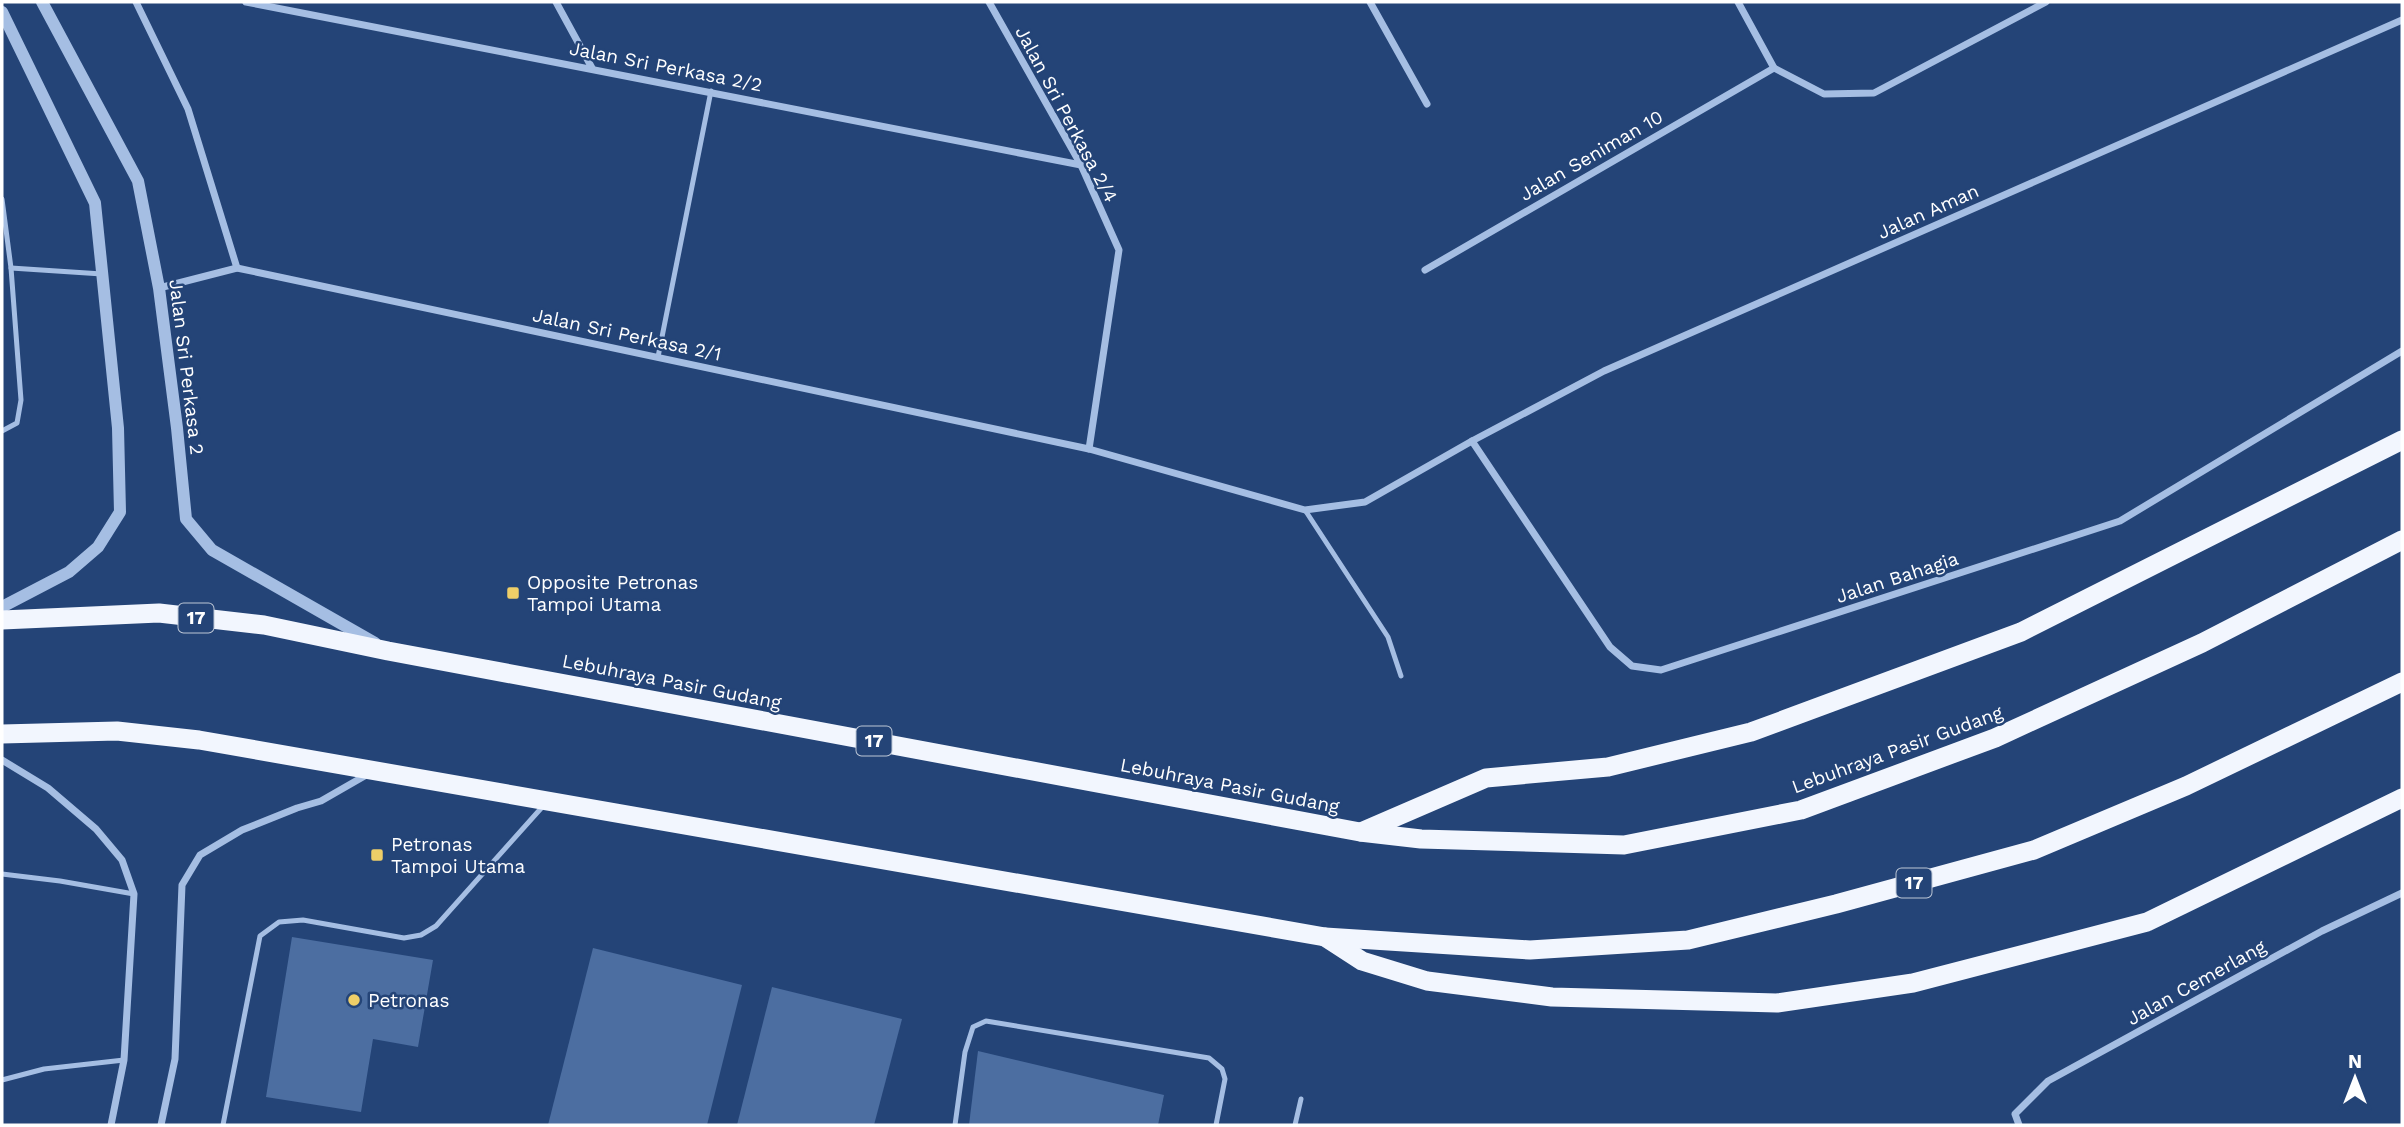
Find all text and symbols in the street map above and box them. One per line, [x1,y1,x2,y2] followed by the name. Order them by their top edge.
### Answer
[1010,22,1123,206] street label: Jalan Sri Perkasa 2/4
[567,36,764,96] street label: Jalan Sri Perkasa 2/2
[1515,105,1667,206] street label: Jalan Seniman 10
[1874,179,1982,244] street label: Jalan Aman
[164,278,209,456] street label: Jalan Sri Perkasa 2
[530,303,723,366] street label: Jalan Sri Perkasa 2/1
[1833,547,1962,608] street label: Jalan Bahagia
[527,571,698,616] place label: Opposite Petronas Tampoi Utama
[505,585,521,601] marker: Opposite Petronas Tampoi Utama
[178,604,214,632] road number: 17
[560,649,784,714] street label: Lebuhraya Pasir Gudang
[1789,700,2007,798] street label: Lebuhraya Pasir Gudang
[856,726,892,756] road number: 17
[1118,753,1342,818] street label: Lebuhraya Pasir Gudang
[391,833,526,878] place label: Petronas Tampoi Utama
[369,847,385,863] marker: Petronas Tampoi Utama
[1896,868,1932,898] road number: 17
[2123,934,2270,1030] street label: Jalan Cemerlang
[368,989,449,1012] place label: Petronas
[346,992,362,1008] marker: Petronas
[2320,1043,2390,1113] north arrow
[2348,1050,2362,1073] text: N

